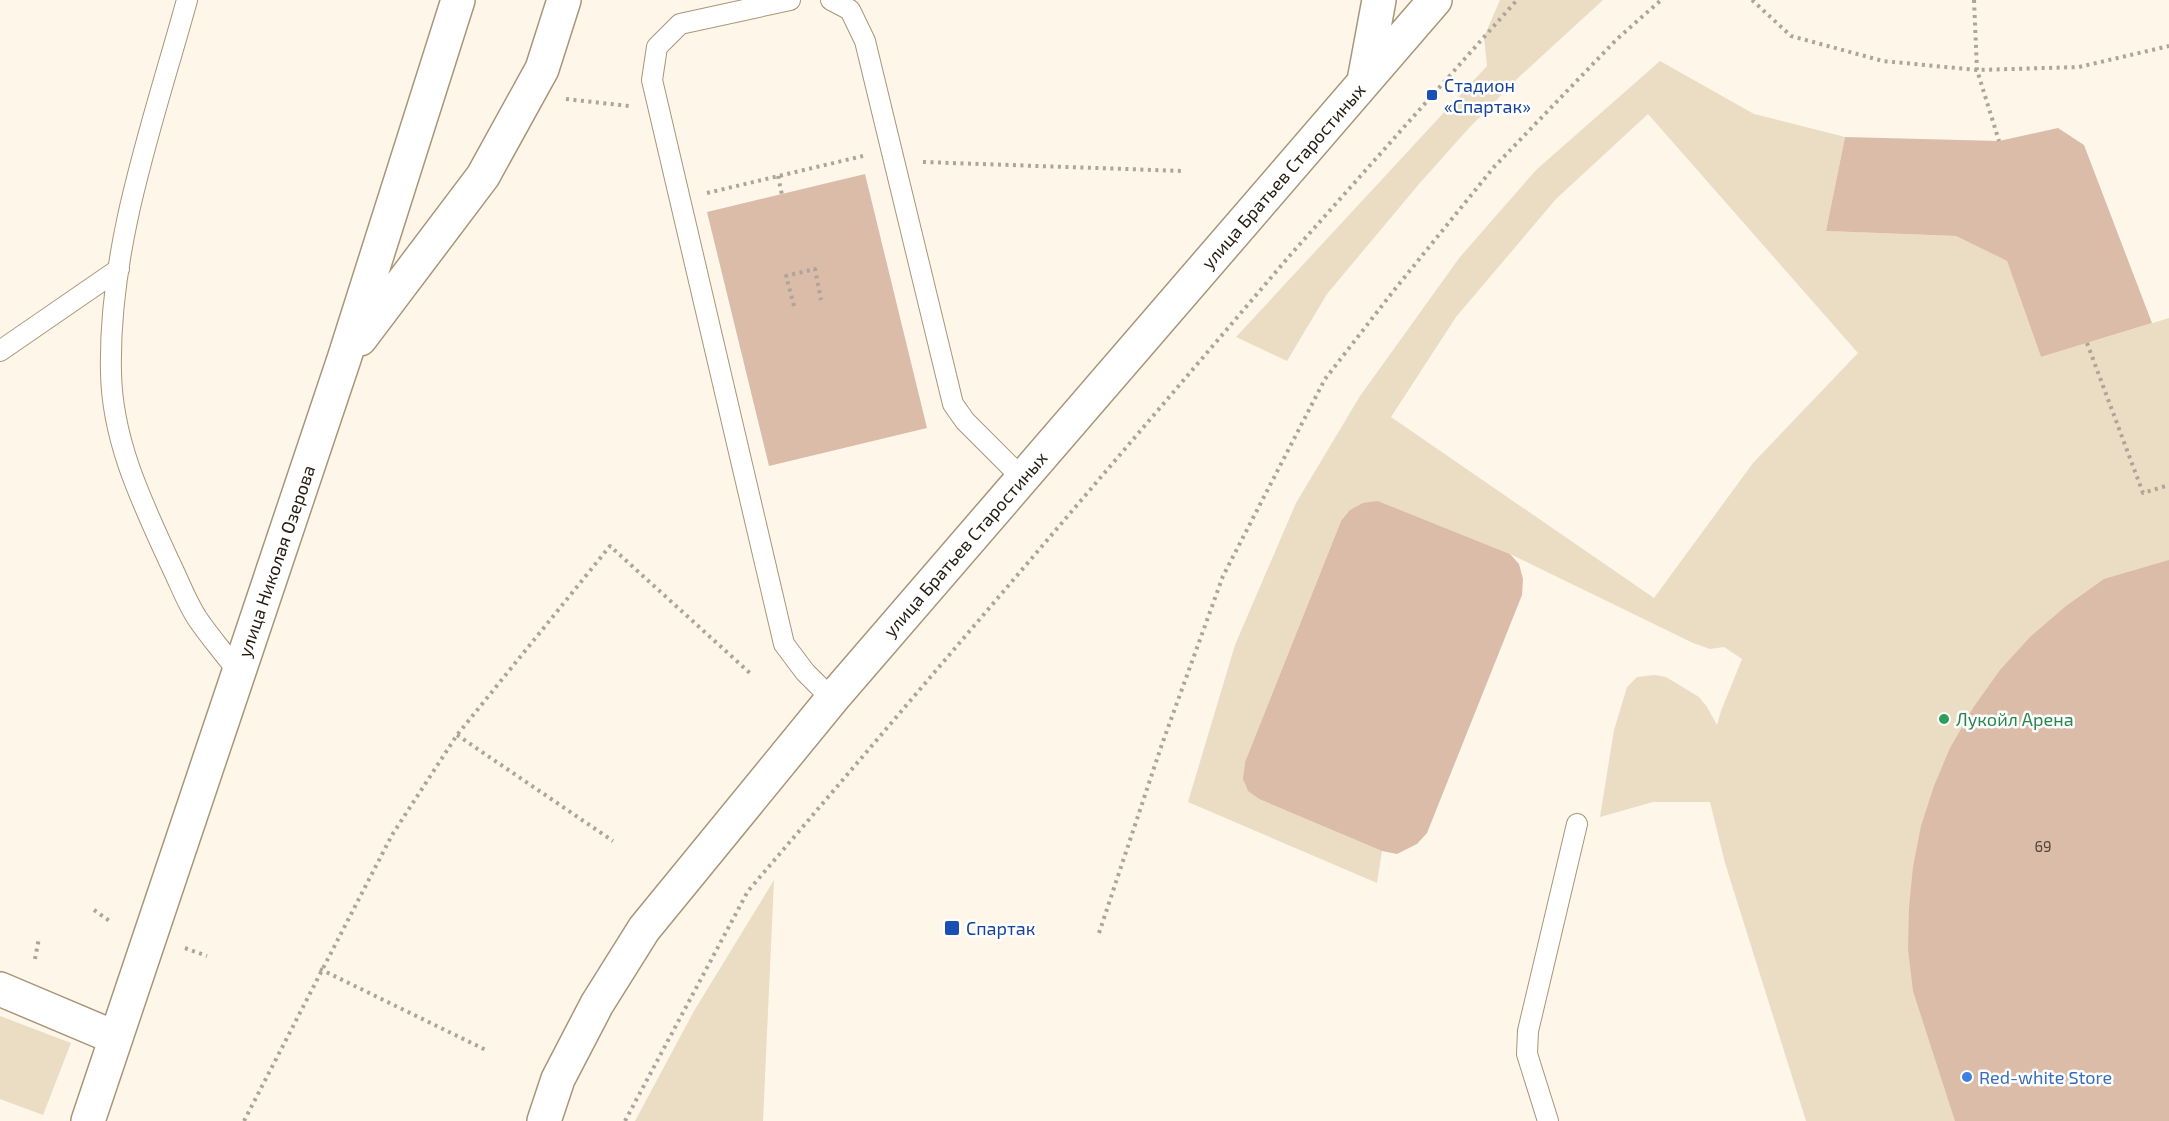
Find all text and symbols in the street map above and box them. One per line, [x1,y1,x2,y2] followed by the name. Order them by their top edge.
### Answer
[1444,74,1531,117] place label: Стадион «Спартак»
[1197,79,1370,273] street label: улица Братьев Старостиных
[1425,88,1439,102] marker: Стадион «Спартак»
[879,447,1052,641] street label: улица Братьев Старостиных
[233,462,319,660] street label: улица Николая Озерова
[1956,708,2074,730] place label: Лукойл Арена
[1937,712,1951,726] marker: Лукойл Арена
[2034,837,2052,855] house number: 69
[966,917,1036,939] place label: Спартак
[943,919,961,937] marker: Спартак
[1979,1066,2112,1088] place label: Red-white Store
[1960,1070,1974,1084] marker: Red-white Store

